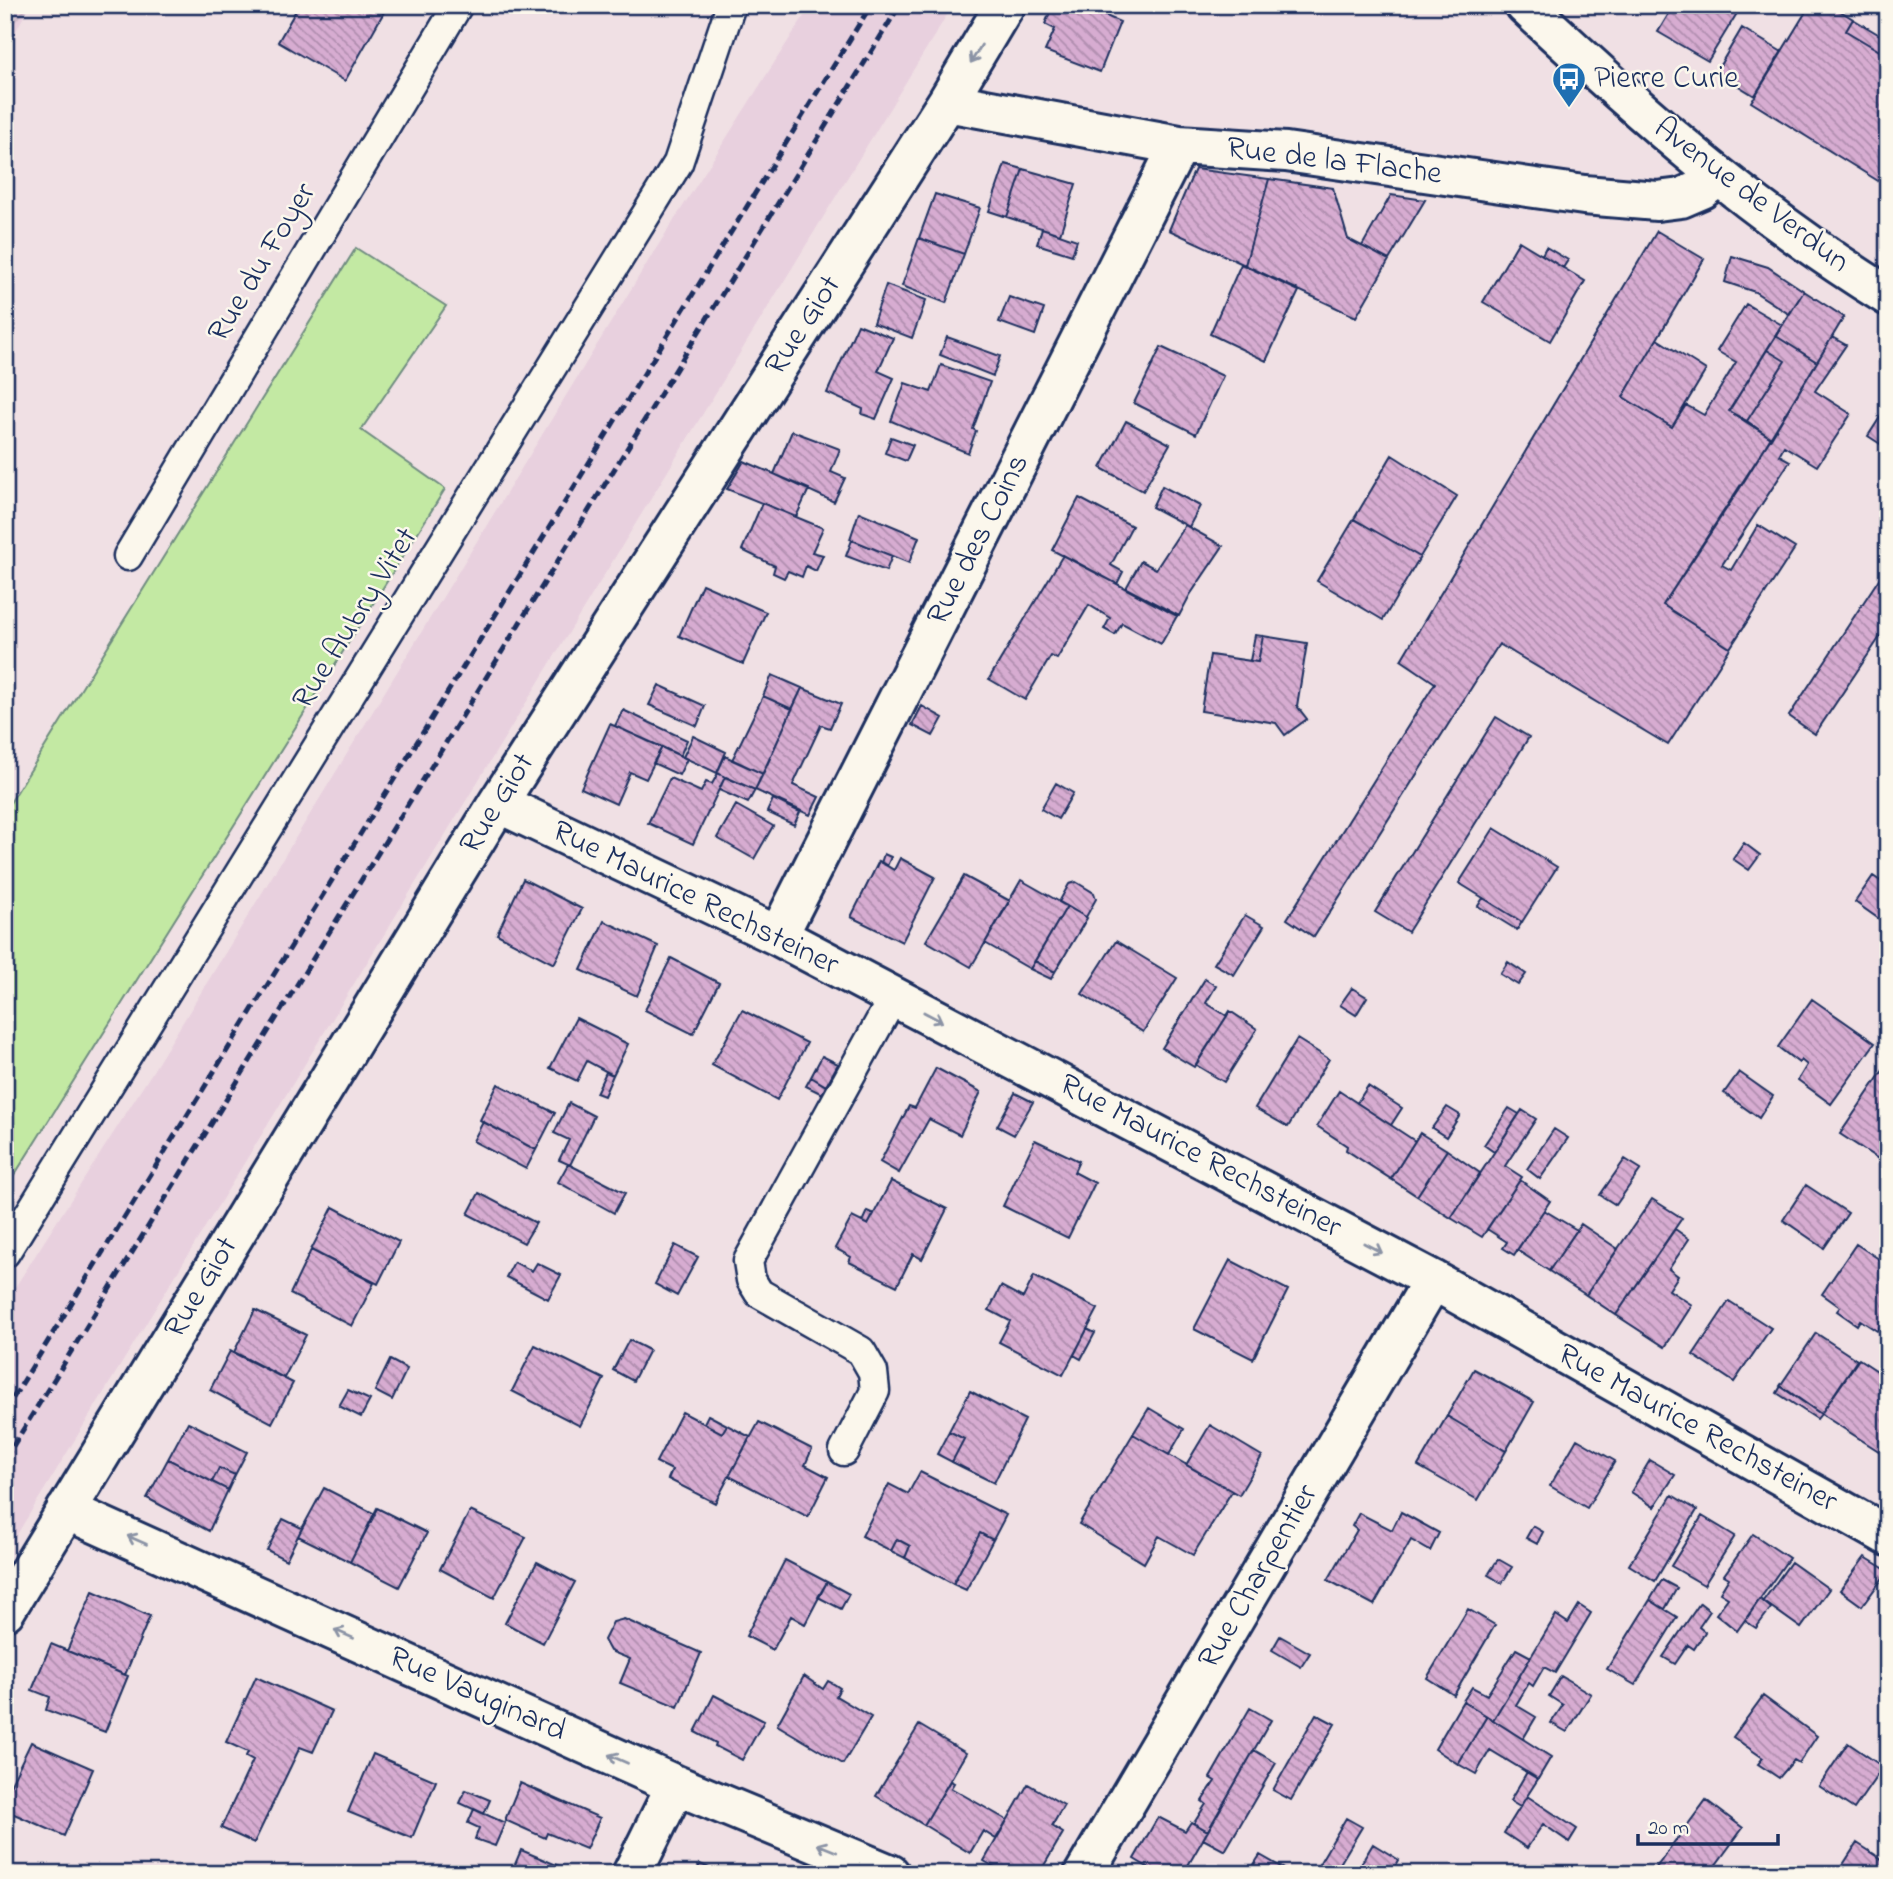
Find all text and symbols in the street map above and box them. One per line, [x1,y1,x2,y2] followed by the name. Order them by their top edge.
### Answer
[969,43,983,63] one-way arrow
[1594,56,1739,103] place label: Pierre Curie
[1550,60,1588,109] bus stop icon: Pierre Curie
[1643,106,1859,286] street label: Avenue de Verdun
[1224,125,1445,199] street label: Rue de la Flache
[197,174,329,352] street label: Rue du Foyer
[754,266,854,386] street label: Rue Giot
[916,446,1042,634] street label: Rue des Coins
[281,519,431,719] street label: Rue Aubry Vitet
[449,744,548,864] street label: Rue Giot
[544,809,846,989] street label: Rue Maurice Rechsteiner
[922,1011,943,1024] one-way arrow
[1050,1063,1350,1251] street label: Rue Maurice Rechsteiner
[153,1228,251,1348] street label: Rue Giot
[1362,1242,1383,1255] one-way arrow
[1548,1332,1846,1526] street label: Rue Maurice Rechsteiner
[1187,1476,1331,1678] street label: Rue Charpentier
[127,1533,148,1547] one-way arrow
[334,1627,355,1640] one-way arrow
[381,1635,573,1755] street label: Rue Vauginard
[608,1752,629,1765] one-way arrow
[1638,1802,1778,1846] scale bar
[1648,1814,1689,1844] text: 20 m
[817,1840,839,1853] one-way arrow

